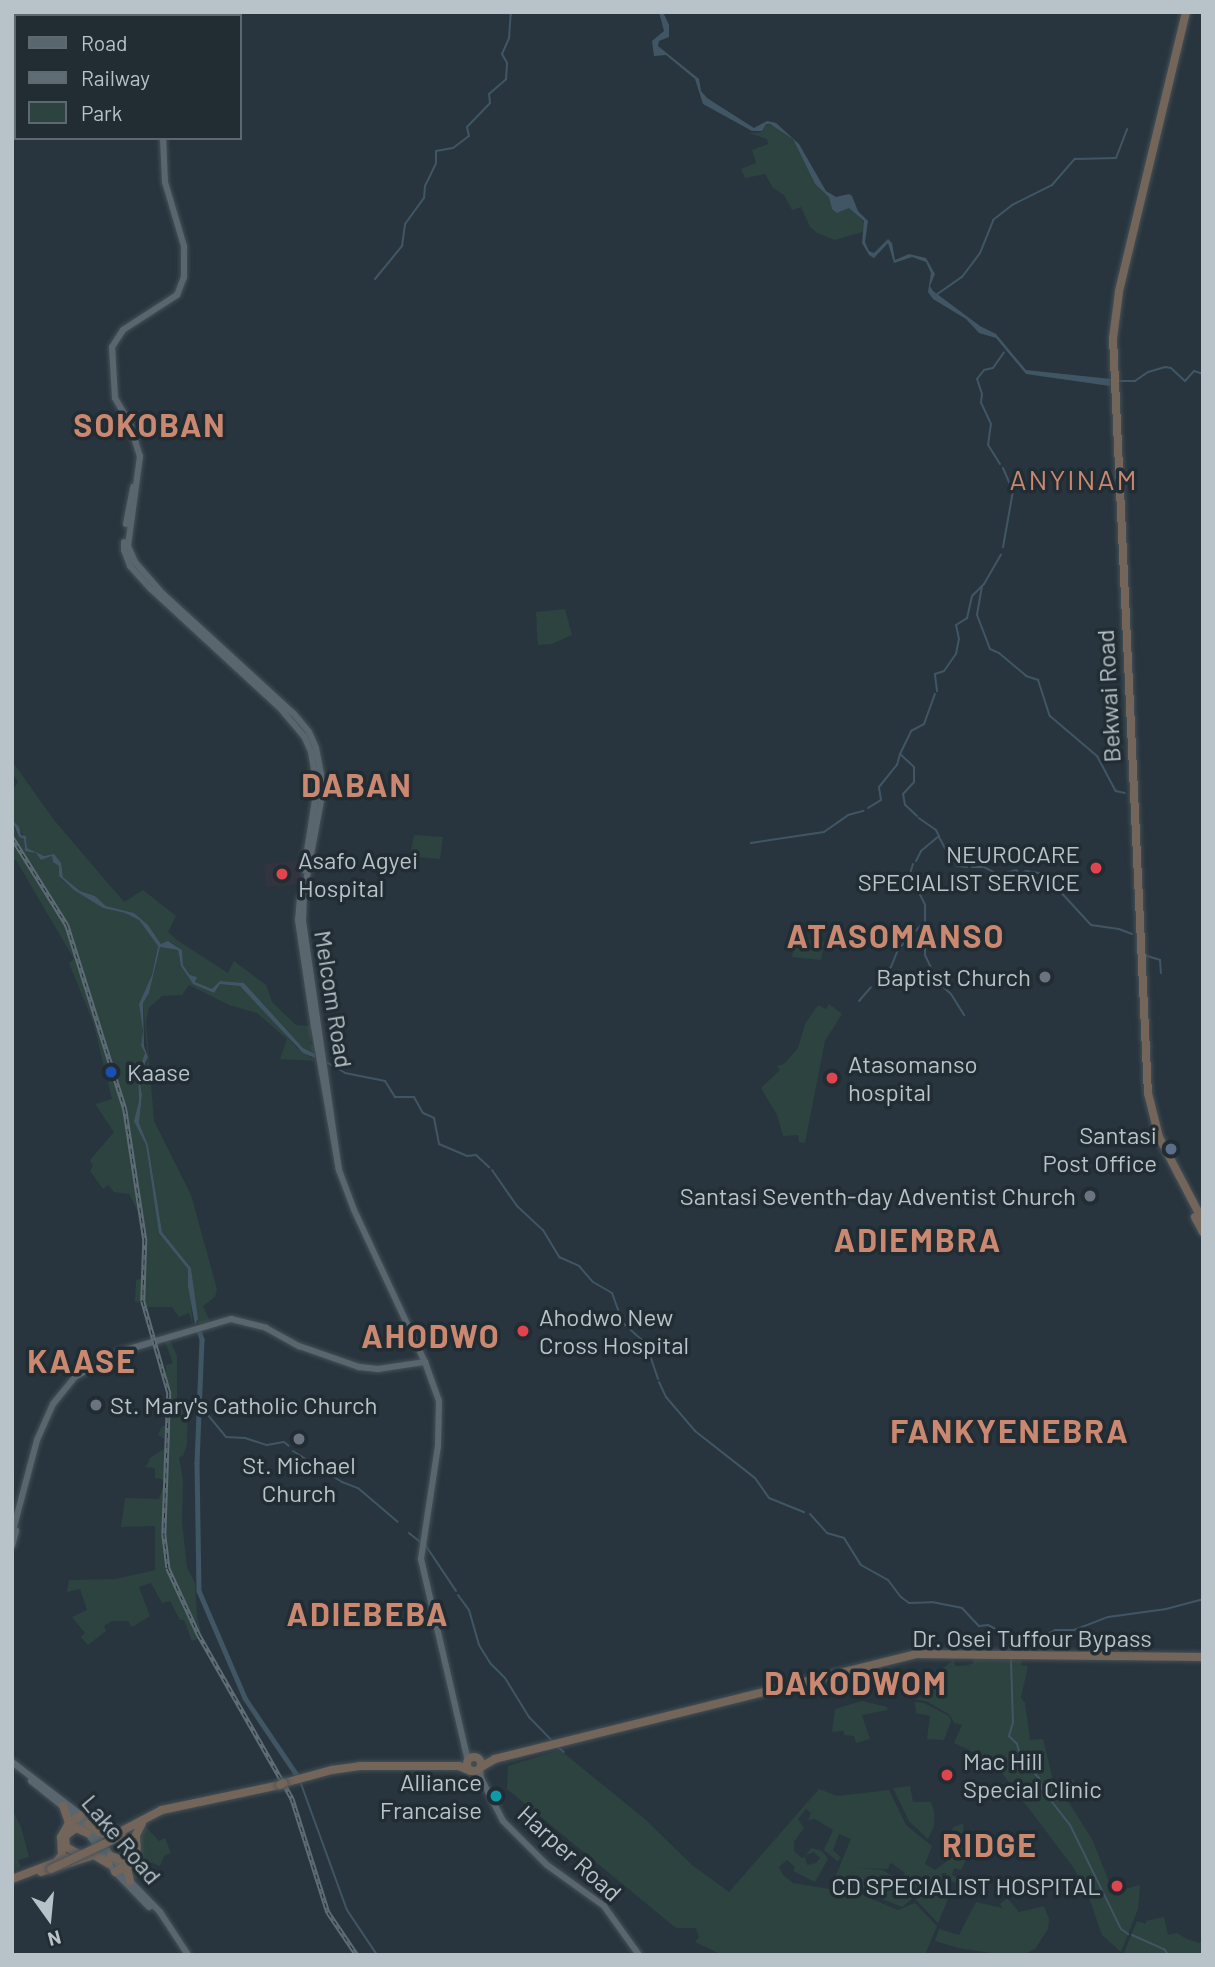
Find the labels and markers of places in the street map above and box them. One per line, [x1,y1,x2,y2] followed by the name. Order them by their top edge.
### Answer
[858,840,1080,896] place label: NEUROCARE SPECIALIST SERVICE
[298,846,418,902] place label: Asafo Agyei Hospital
[1086,858,1106,878] marker: NEUROCARE SPECIALIST SERVICE
[272,864,292,884] marker: Asafo Agyei Hospital
[876,963,1031,991] place label: Baptist Church
[1037,969,1053,985] marker: Baptist Church
[848,1050,978,1106] place label: Atasomanso hospital
[127,1058,191,1086] place label: Kaase
[101,1062,121,1082] marker: Kaase
[822,1068,842,1088] marker: Atasomanso hospital
[1042,1121,1157,1177] place label: Santasi Post Office
[1163,1141,1179,1157] marker: Santasi Post Office
[680,1182,1076,1210] place label: Santasi Seventh-day Adventist Church
[1082,1188,1098,1204] marker: Santasi Seventh-day Adventist Church
[539,1303,689,1359] place label: Ahodwo New Cross Hospital
[513,1321,533,1341] marker: Ahodwo New Cross Hospital
[110,1391,377,1419] place label: St. Mary's Catholic Church
[88,1397,104,1413] marker: St. Mary's Catholic Church
[291,1431,307,1447] marker: St. Michael Church
[242,1451,356,1507] place label: St. Michael Church
[963,1747,1102,1803] place label: Mac Hill Special Clinic
[937,1765,957,1785] marker: Mac Hill Special Clinic
[380,1768,482,1824] place label: Alliance Francaise
[488,1788,504,1804] marker: Alliance Francaise
[831,1872,1101,1900] place label: CD SPECIALIST HOSPITAL
[1107,1876,1127,1896] marker: CD SPECIALIST HOSPITAL

